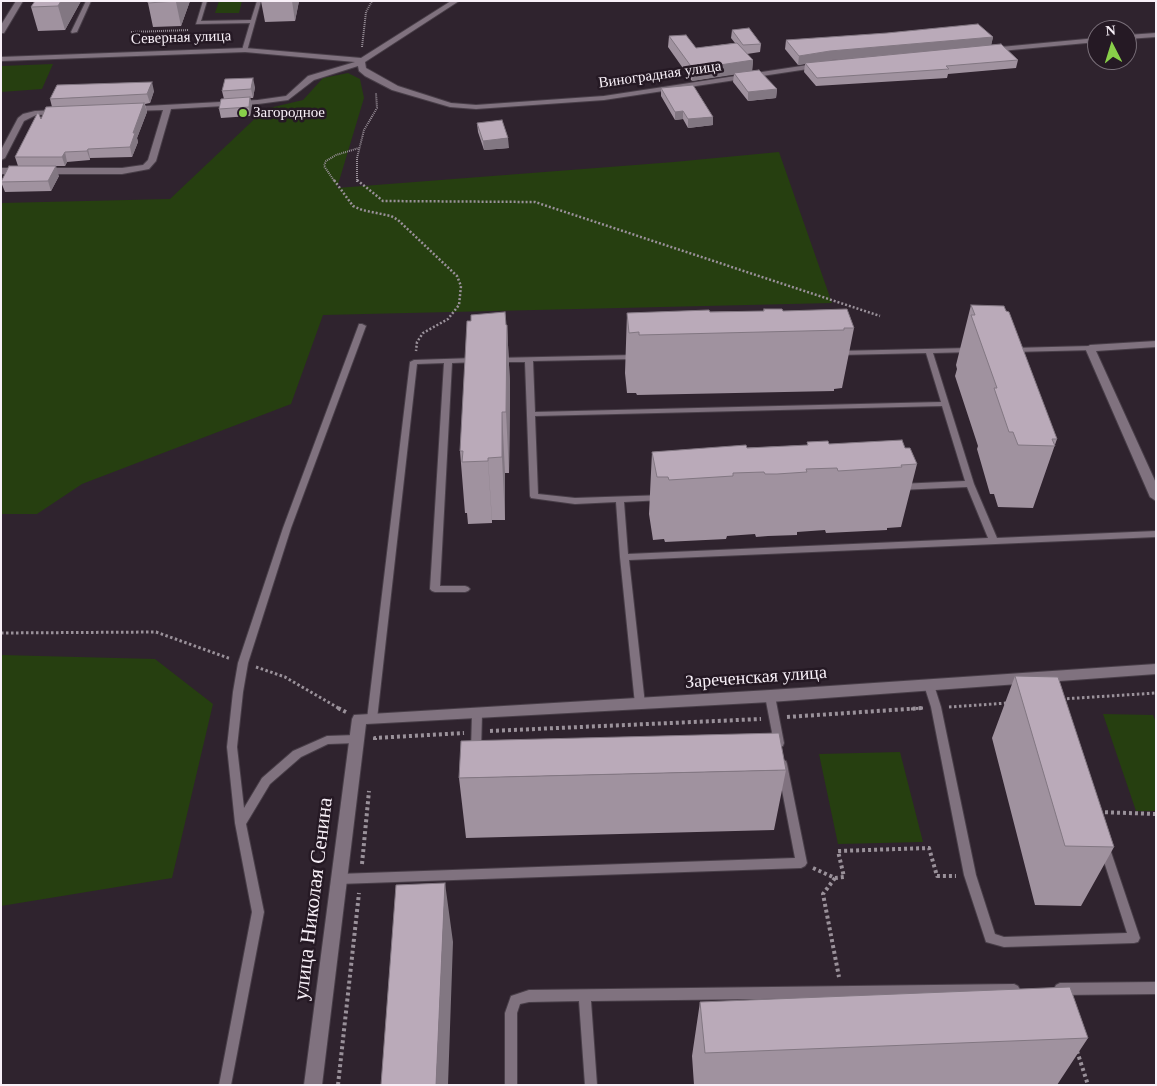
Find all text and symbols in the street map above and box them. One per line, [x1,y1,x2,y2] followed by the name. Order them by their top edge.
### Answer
[1087,20,1137,70] north arrow
[1105,23,1116,38] text: N
[131,27,231,49] street label: Северная улица
[597,57,723,93] street label: Виноградная улица
[253,104,325,122] place label: Загородное
[237,107,249,119] marker: Загородное
[684,662,828,694] street label: Зареченская улица
[289,796,339,1002] street label: улица Николая Сенина

